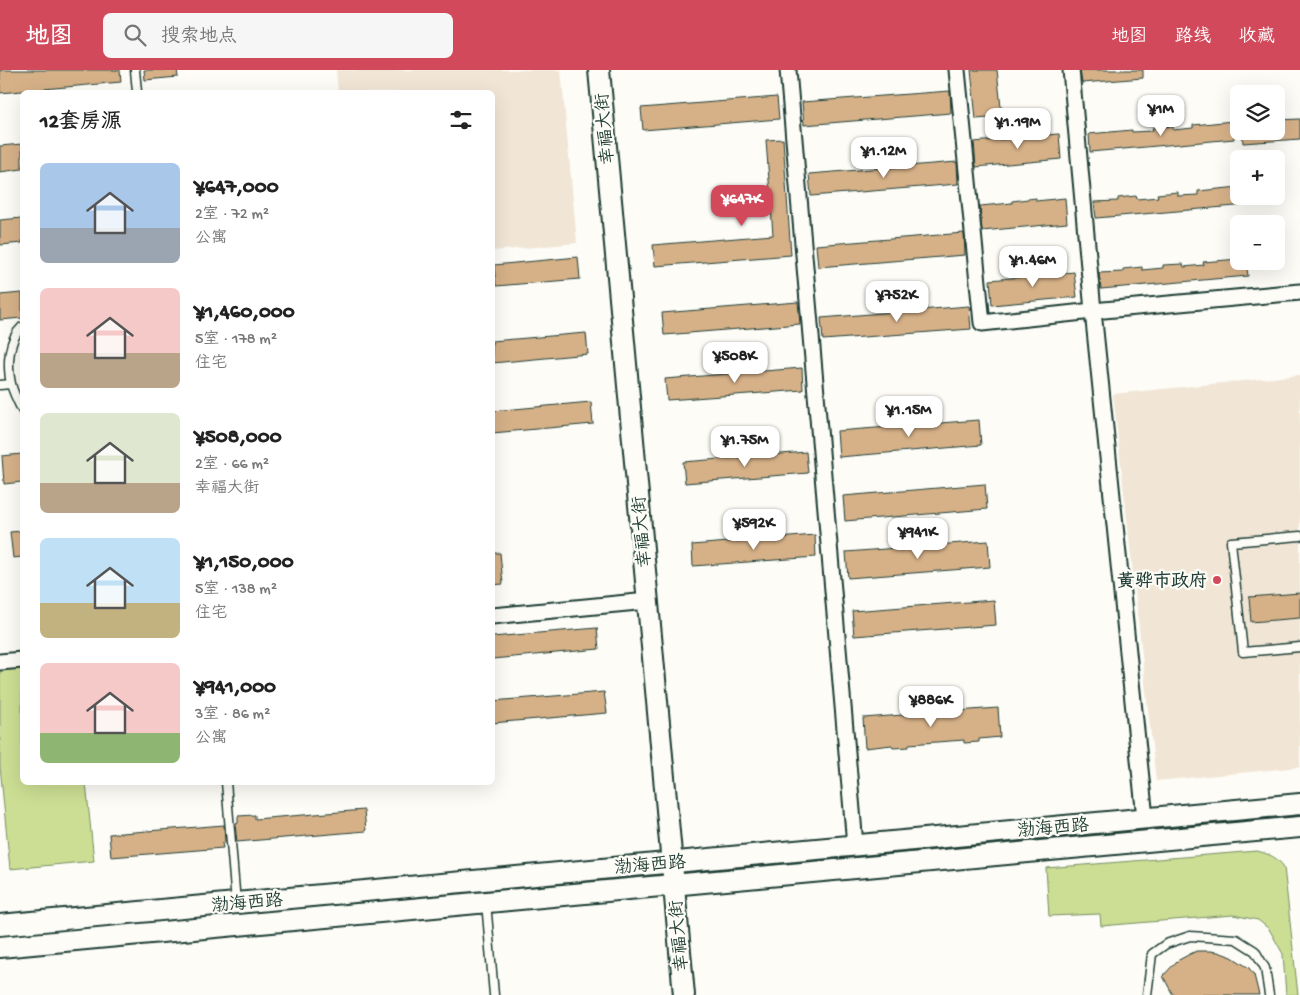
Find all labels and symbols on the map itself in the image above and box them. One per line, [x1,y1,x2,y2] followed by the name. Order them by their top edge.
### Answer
[592,92,620,166] street label: 幸福大街
[1137,94,1185,137] pin: ¥1M
[977,108,1059,150] pin: ¥1.19M
[843,136,925,179] pin: ¥1.12M
[707,184,777,227] pin: ¥647K
[992,246,1074,288] pin: ¥1.46M
[862,280,932,323] pin: ¥752K
[700,342,770,384] pin: ¥508K
[868,396,950,438] pin: ¥1.15M
[704,426,786,468] pin: ¥1.75M
[629,495,657,569] street label: 幸福大街
[719,508,789,551] pin: ¥592K
[883,518,953,560] pin: ¥941K
[1117,571,1207,593] place label: 黄骅市政府
[1211,574,1223,586] marker: 黄骅市政府
[896,686,966,728] pin: ¥886K
[1016,815,1090,843] street label: 渤海西路
[613,852,687,880] street label: 渤海西路
[210,890,284,918] street label: 渤海西路
[666,899,694,973] street label: 幸福大街

